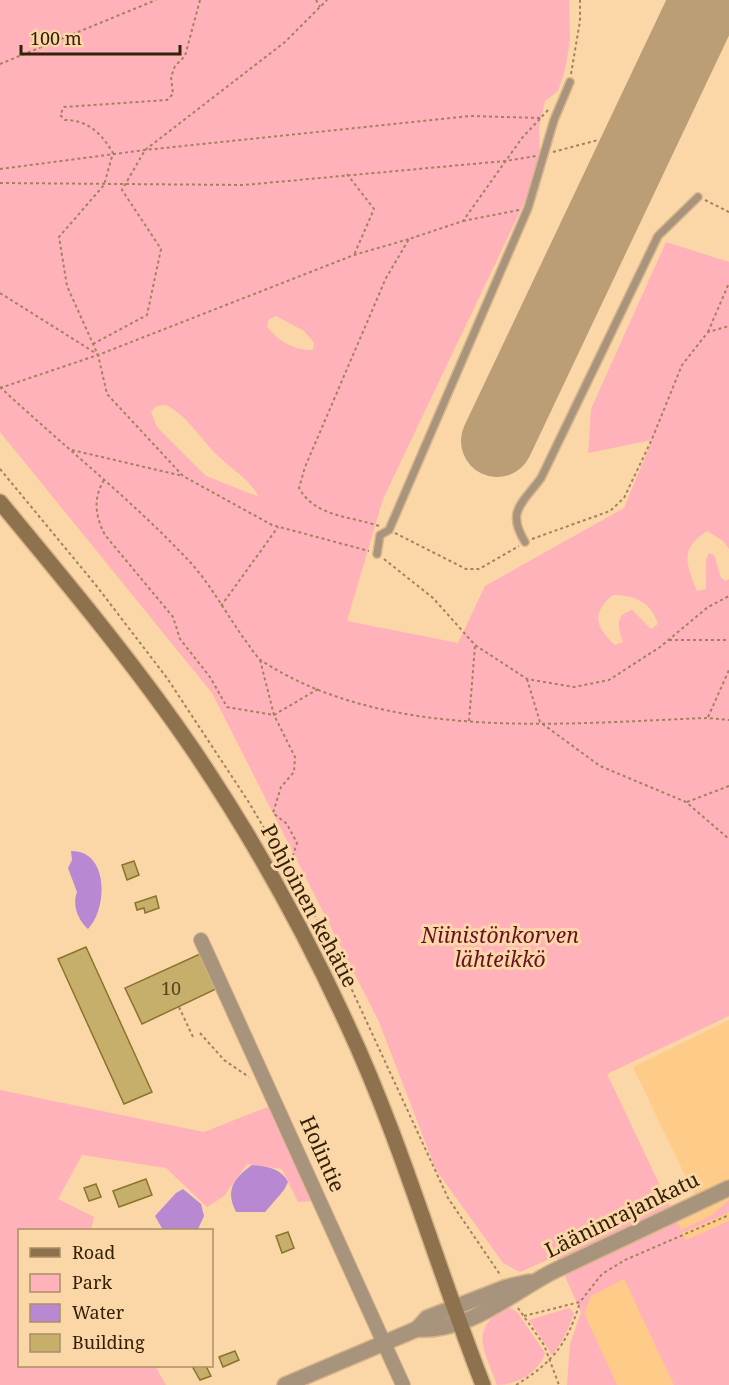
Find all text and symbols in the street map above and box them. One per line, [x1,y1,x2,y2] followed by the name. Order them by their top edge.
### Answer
[21,18,180,56] scale bar
[30,26,82,50] text: 100 m
[255,819,365,992] street label: Pohjoinen kehätie
[420,921,579,973] park label: Niinistönkorven lähteikkö
[161,976,181,1000] house number: 10
[294,1111,352,1196] street label: Holintie
[540,1165,703,1264] street label: Lääninrajankatu
[18,1229,213,1367] legend
[72,1240,115,1264] text: Road
[72,1270,112,1294] text: Park
[72,1300,125,1324] text: Water
[72,1330,145,1354] text: Building

